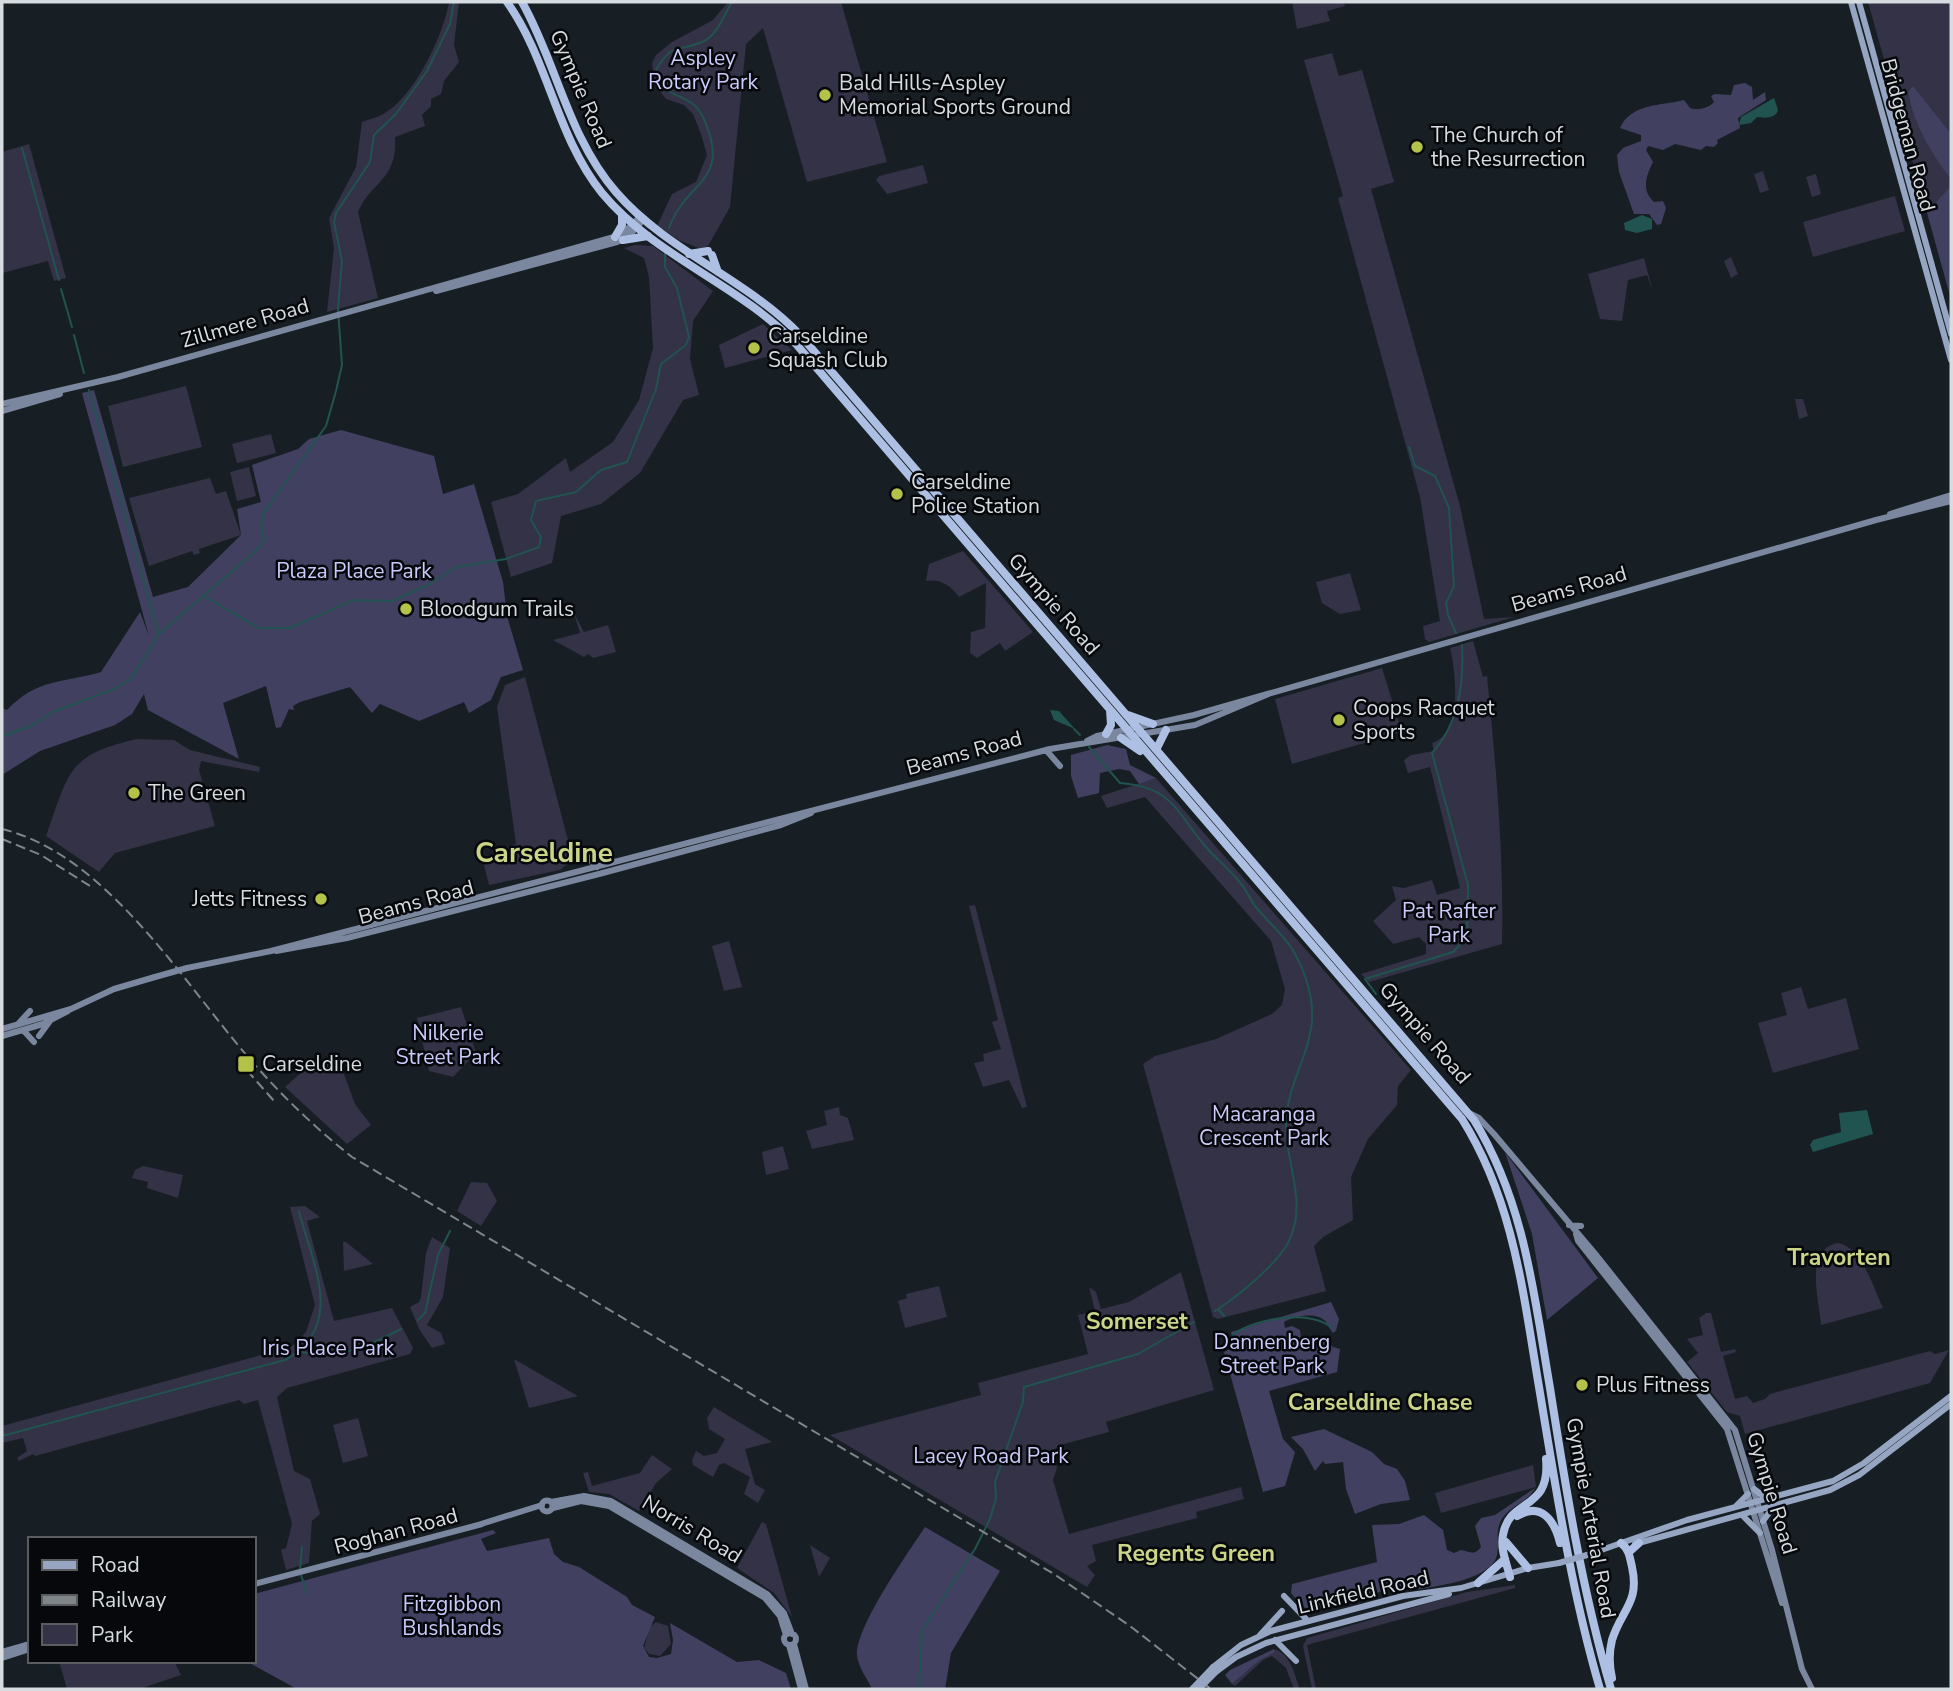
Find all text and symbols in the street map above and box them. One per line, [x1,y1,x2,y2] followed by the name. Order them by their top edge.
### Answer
[543,25,619,153] street label: Gympie Road
[648,44,759,96] park label: Aspley Rotary Park
[1874,55,1942,215] street label: Bridgeman Road
[839,69,1071,121] place label: Bald Hills-Aspley Memorial Sports Ground
[817,87,833,103] marker: Bald Hills-Aspley Memorial Sports Ground
[1431,121,1585,173] place label: The Church of the Resurrection
[1409,139,1425,155] marker: The Church of the Resurrection
[178,291,312,355] street label: Zillmere Road
[768,322,888,374] place label: Carseldine Squash Club
[746,340,762,356] marker: Carseldine Squash Club
[911,468,1040,520] place label: Carseldine Police Station
[889,486,905,502] marker: Carseldine Police Station
[1002,547,1106,661] street label: Gympie Road
[276,557,432,585] park label: Plaza Place Park
[1508,559,1630,619] street label: Beams Road
[420,595,574,623] place label: Bloodgum Trails
[398,601,414,617] marker: Bloodgum Trails
[1353,694,1495,746] place label: Coops Racquet Sports
[1331,712,1347,728] marker: Coops Racquet Sports
[903,724,1025,782] street label: Beams Road
[148,779,246,807] place label: The Green
[126,785,142,801] marker: The Green
[475,834,613,872] district label: Carseldine
[355,873,477,931] street label: Beams Road
[191,885,307,913] place label: Jetts Fitness
[313,891,329,907] marker: Jetts Fitness
[1402,897,1497,949] park label: Pat Rafter Park
[1373,976,1477,1090] street label: Gympie Road
[396,1019,501,1071] park label: Nilkerie Street Park
[262,1050,362,1078] place label: Carseldine
[236,1054,256,1074] marker: Carseldine
[1199,1100,1330,1152] park label: Macaranga Crescent Park
[1787,1242,1891,1273] district label: Travorten
[1086,1306,1188,1337] district label: Somerset
[1214,1328,1330,1380] park label: Dannenberg Street Park
[262,1334,394,1362] park label: Iris Place Park
[1596,1371,1710,1399] place label: Plus Fitness
[1574,1377,1590,1393] marker: Plus Fitness
[1288,1387,1472,1418] district label: Carseldine Chase
[1560,1415,1622,1621] street label: Gympie Arterial Road
[1740,1428,1804,1558] street label: Gympie Road
[913,1442,1069,1470] park label: Lacey Road Park
[637,1488,747,1570] street label: Norris Road
[331,1501,461,1561] street label: Roghan Road
[28,1537,256,1663] legend
[1117,1538,1275,1569] district label: Regents Green
[91,1551,140,1579] text: Road
[1294,1563,1432,1621] street label: Linkfield Road
[91,1586,166,1614] text: Railway
[402,1590,502,1642] park label: Fitzgibbon Bushlands
[91,1621,133,1649] text: Park

